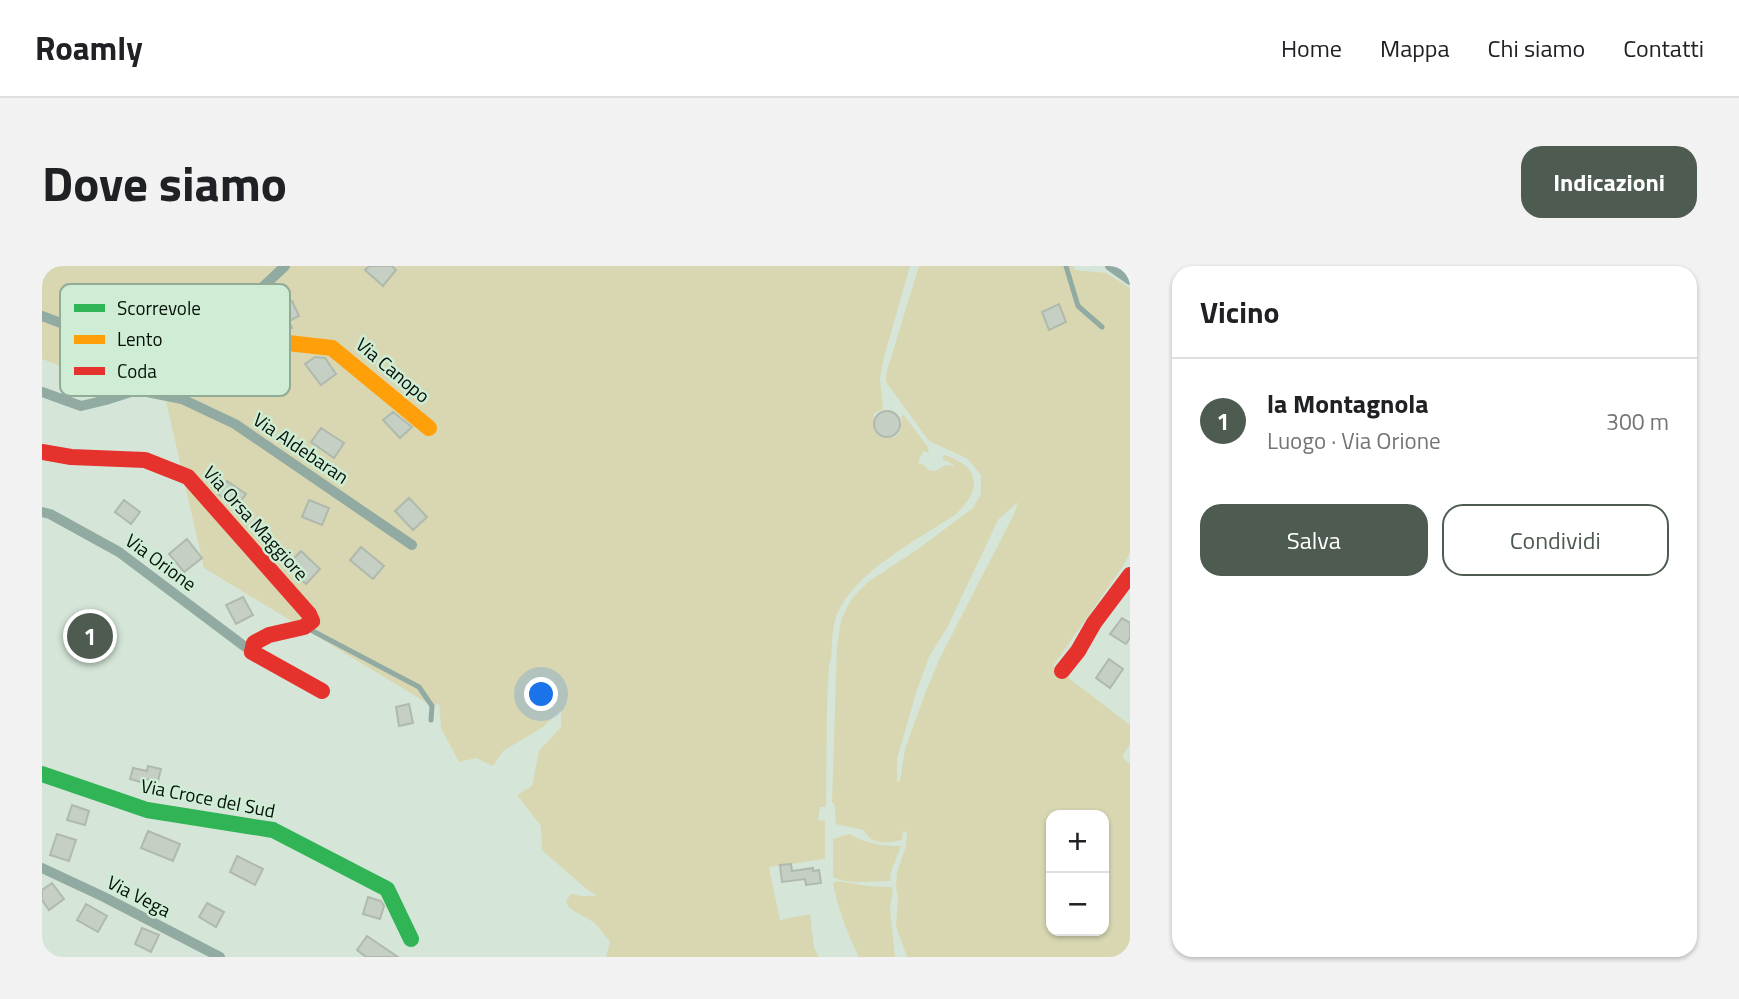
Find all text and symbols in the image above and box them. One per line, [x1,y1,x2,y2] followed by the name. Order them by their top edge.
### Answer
[35,23,143,73] text: Roamly
[1281,30,1342,66] text: Home
[1380,30,1449,66] text: Mappa
[1487,30,1585,66] text: Chi siamo
[1623,30,1704,66] text: Contatti
[42,145,287,220] text: Dove siamo
[1521,146,1697,218] button: Indicazioni
[60,284,290,396] legend
[1200,289,1280,335] text: Vicino
[117,293,201,322] text: Scorrevole
[117,324,162,353] text: Lento
[350,330,437,409] street label: Via Canopo
[117,356,157,385] text: Coda
[1267,384,1429,423] text: la Montagnola
[1217,404,1229,439] text: 1
[1606,404,1669,439] text: 300 m
[248,405,355,490] street label: Via Aldebaran
[1267,423,1441,458] text: Luogo · Via Orione
[197,459,316,587] street label: Via Orsa Maggiore
[1200,504,1428,576] button: Salva
[1442,504,1669,576] button: Condividi
[120,526,203,597] street label: Via Orione
[67,610,113,662] pin: 1
[524,677,558,711] your location
[138,770,278,825] street label: Via Croce del Sud
[1046,810,1109,936] map controls
[1046,810,1109,873] button: +
[102,867,177,924] street label: Via Vega
[1046,873,1109,936] button: −

